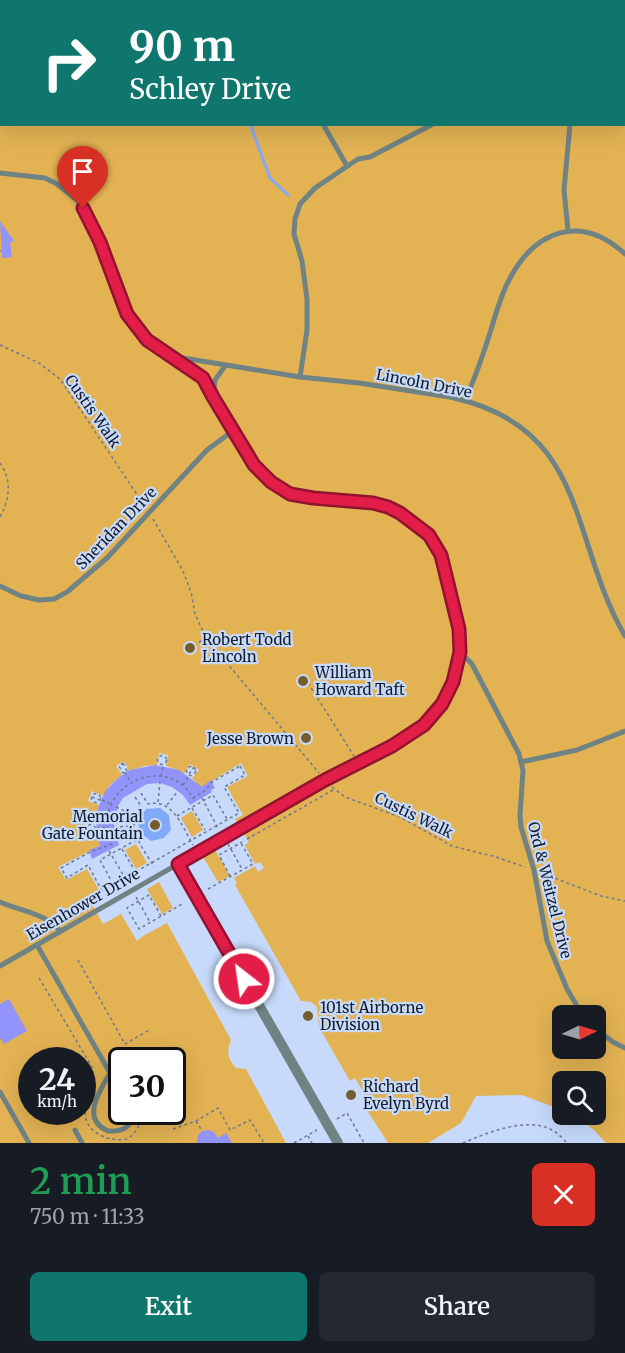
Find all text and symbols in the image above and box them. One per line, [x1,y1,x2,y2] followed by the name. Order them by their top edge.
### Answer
[129,20,235,72] text: 90 m
[30,24,108,102] icon: right
[129,72,291,106] text: Schley Drive
[57,146,108,208] pin
[66,155,99,188] icon: arrive
[374,364,474,402] street label: Lincoln Drive
[61,371,125,452] street label: Custis Walk
[72,483,160,573] street label: Sheridan Drive
[202,630,292,666] place label: Robert Todd Lincoln
[183,641,197,655] marker: Robert Todd Lincoln
[314,663,405,699] place label: William Howard Taft
[296,674,310,688] marker: William Howard Taft
[206,729,294,748] place label: Jesse Brown
[299,731,313,745] marker: Jesse Brown
[372,788,457,842] street label: Custis Walk
[42,807,143,843] place label: Memorial Gate Fountain
[148,818,162,832] marker: Memorial Gate Fountain
[524,820,576,961] street label: Ord & Weitzel Drive
[23,864,143,944] street label: Eisenhower Drive
[212,947,276,1011] position arrow
[320,998,424,1034] place label: 101st Airborne Division
[552,1005,606,1059] north arrow
[552,1005,606,1125] map controls
[301,1009,315,1023] marker: 101st Airborne Division
[108,1047,186,1125] speed limit sign: 30
[39,1060,75,1098] text: 24
[552,1071,606,1125] button: search
[363,1077,449,1113] place label: Richard Evelyn Byrd
[344,1088,358,1102] marker: Richard Evelyn Byrd
[37,1092,77,1111] text: km/h
[30,1159,132,1204] text: 2 min
[532,1163,595,1226] button: close
[30,1204,145,1229] text: 750 m · 11:33
[30,1272,307,1341] button: Exit
[319,1272,595,1341] button: Share

